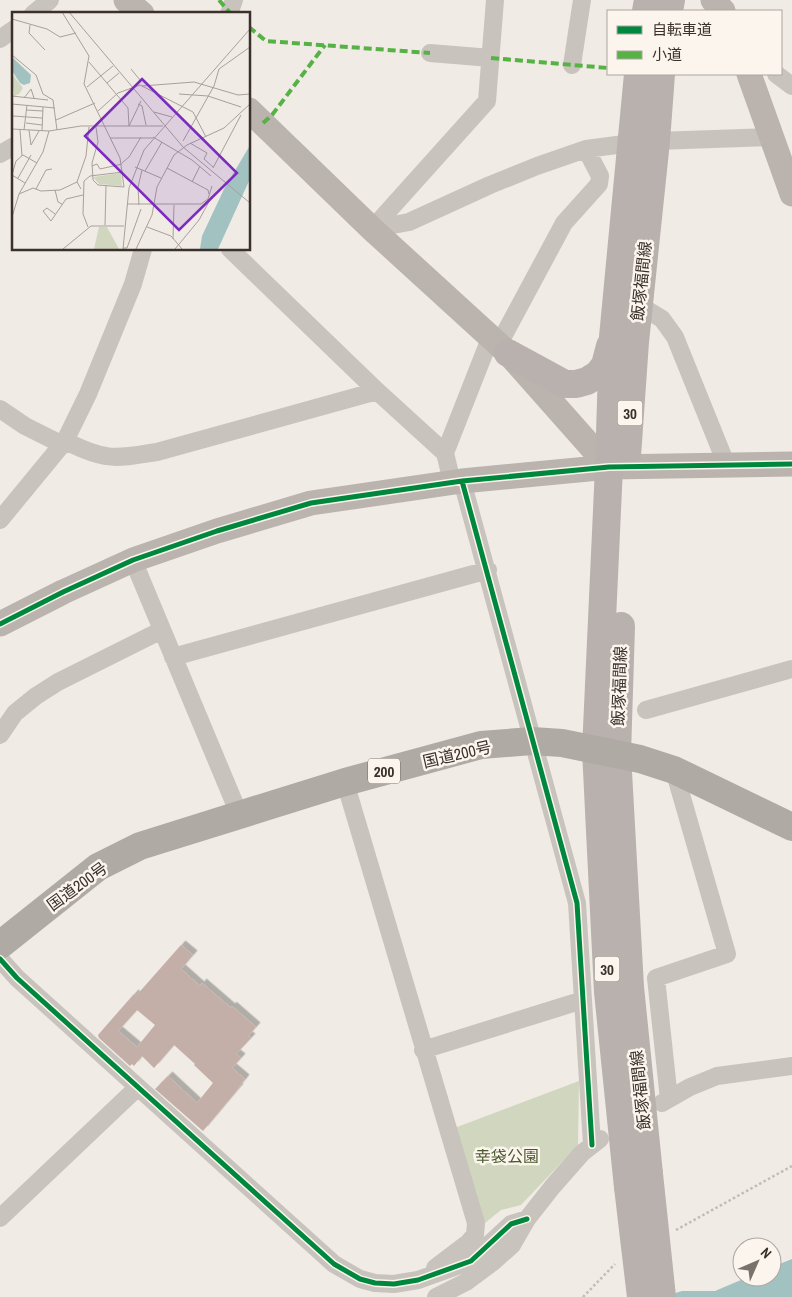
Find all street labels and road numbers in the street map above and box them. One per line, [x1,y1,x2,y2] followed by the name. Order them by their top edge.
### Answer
[626,240,656,322] street label: 飯塚福間線
[618,400,642,426] road number: 30
[607,646,631,726] street label: 飯塚福間線
[420,735,494,773] street label: 国道200号
[368,758,400,784] road number: 200
[42,857,112,915] street label: 国道200号
[594,956,620,982] road number: 30
[625,1049,655,1131] street label: 飯塚福間線

